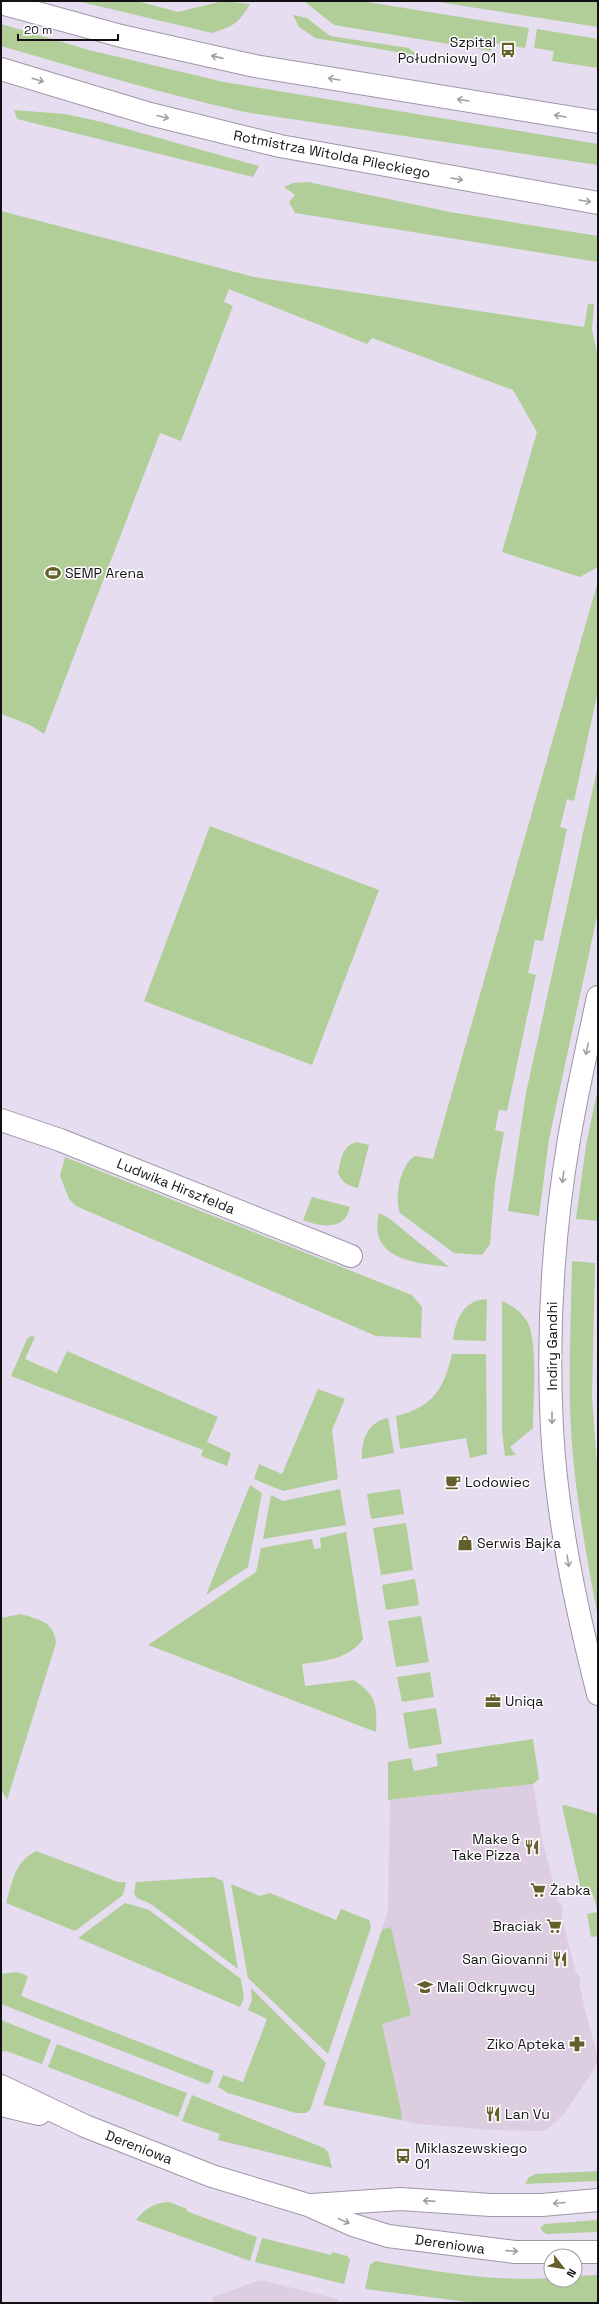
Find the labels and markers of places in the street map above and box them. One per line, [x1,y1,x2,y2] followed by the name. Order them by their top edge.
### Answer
[398,33,496,67] place label: Szpital Południowy 01
[499,41,517,59] bus stop icon: Szpital Południowy 01
[44,564,62,582] sports icon: SEMP Arena
[65,564,144,582] place label: SEMP Arena
[444,1473,462,1491] cafe icon: Lodowiec
[465,1473,530,1491] place label: Lodowiec
[456,1534,474,1552] shop icon: Serwis Bajka
[477,1534,561,1552] place label: Serwis Bajka
[484,1692,502,1710] office icon: Uniqa
[505,1692,543,1710] place label: Uniqa
[451,1830,521,1864] place label: Make & Take Pizza
[523,1838,541,1856] restaurant icon: Make & Take Pizza
[529,1881,547,1899] supermarket icon: Żabka
[550,1881,591,1899] place label: Żabka
[492,1917,542,1935] place label: Braciak
[545,1917,563,1935] supermarket icon: Braciak
[462,1950,548,1968] place label: San Giovanni
[551,1950,569,1968] restaurant icon: San Giovanni
[416,1978,434,1996] school or university icon: Mali Odkrywcy
[437,1978,535,1996] place label: Mali Odkrywcy
[487,2035,565,2053] place label: Ziko Apteka
[568,2035,586,2053] pharmacy icon: Ziko Apteka
[484,2105,502,2123] restaurant icon: Lan Vu
[505,2105,550,2123] place label: Lan Vu
[415,2139,527,2173] place label: Miklaszewskiego 01
[394,2147,412,2165] bus stop icon: Miklaszewskiego 01

